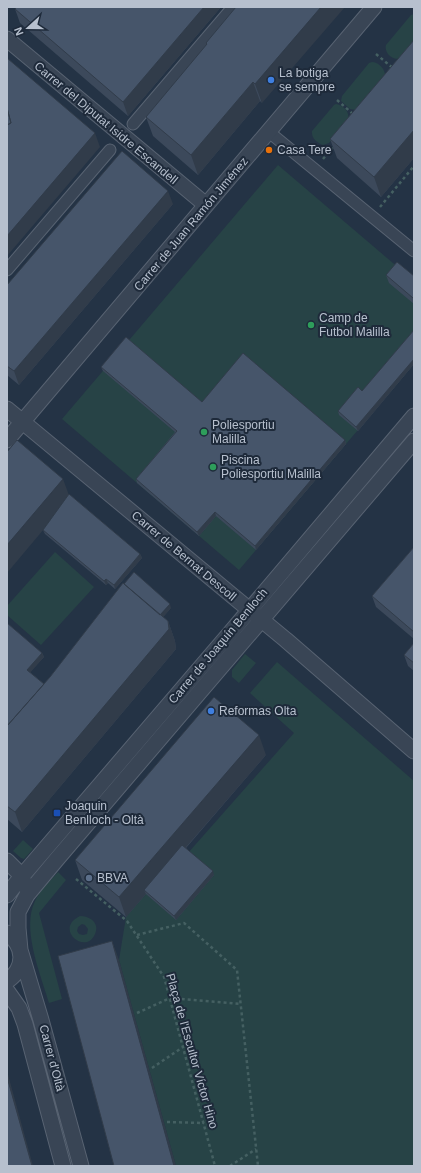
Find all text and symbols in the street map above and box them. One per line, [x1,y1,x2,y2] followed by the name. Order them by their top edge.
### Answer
[8,8,48,48] north arrow
[12,26,26,37] text: N
[32,59,180,187] street label: Carrer del Diputat Isidre Escandell
[279,66,335,94] place label: La botiga se sempre
[266,75,276,85] marker: La botiga se sempre
[277,143,332,157] place label: Casa Tere
[264,145,274,155] marker: Casa Tere
[131,154,251,294] street label: Carrer de Juan Ramón Jiménez
[319,311,390,339] place label: Camp de Futbol Malilla
[306,320,316,330] marker: Camp de Futbol Malilla
[212,418,275,446] place label: Poliesportiu Malilla
[199,427,209,437] marker: Poliesportiu Malilla
[221,453,321,481] place label: Piscina Poliesportiu Malilla
[208,462,218,472] marker: Piscina Poliesportiu Malilla
[129,508,239,604] street label: Carrer de Bernat Descoll
[166,586,270,706] street label: Carrer de Joaquín Benlloch
[219,704,297,718] place label: Reformas Olta
[206,706,216,716] marker: Reformas Olta
[65,799,144,827] place label: Joaquin Benlloch - Oltà
[52,808,62,818] marker: Joaquin Benlloch - Oltà
[97,871,128,885] place label: BBVA
[84,873,94,883] marker: BBVA
[163,972,221,1131] street label: Plaça de l'Escultor Víctor Hino
[36,1023,68,1093] street label: Carrer d'Oltà

